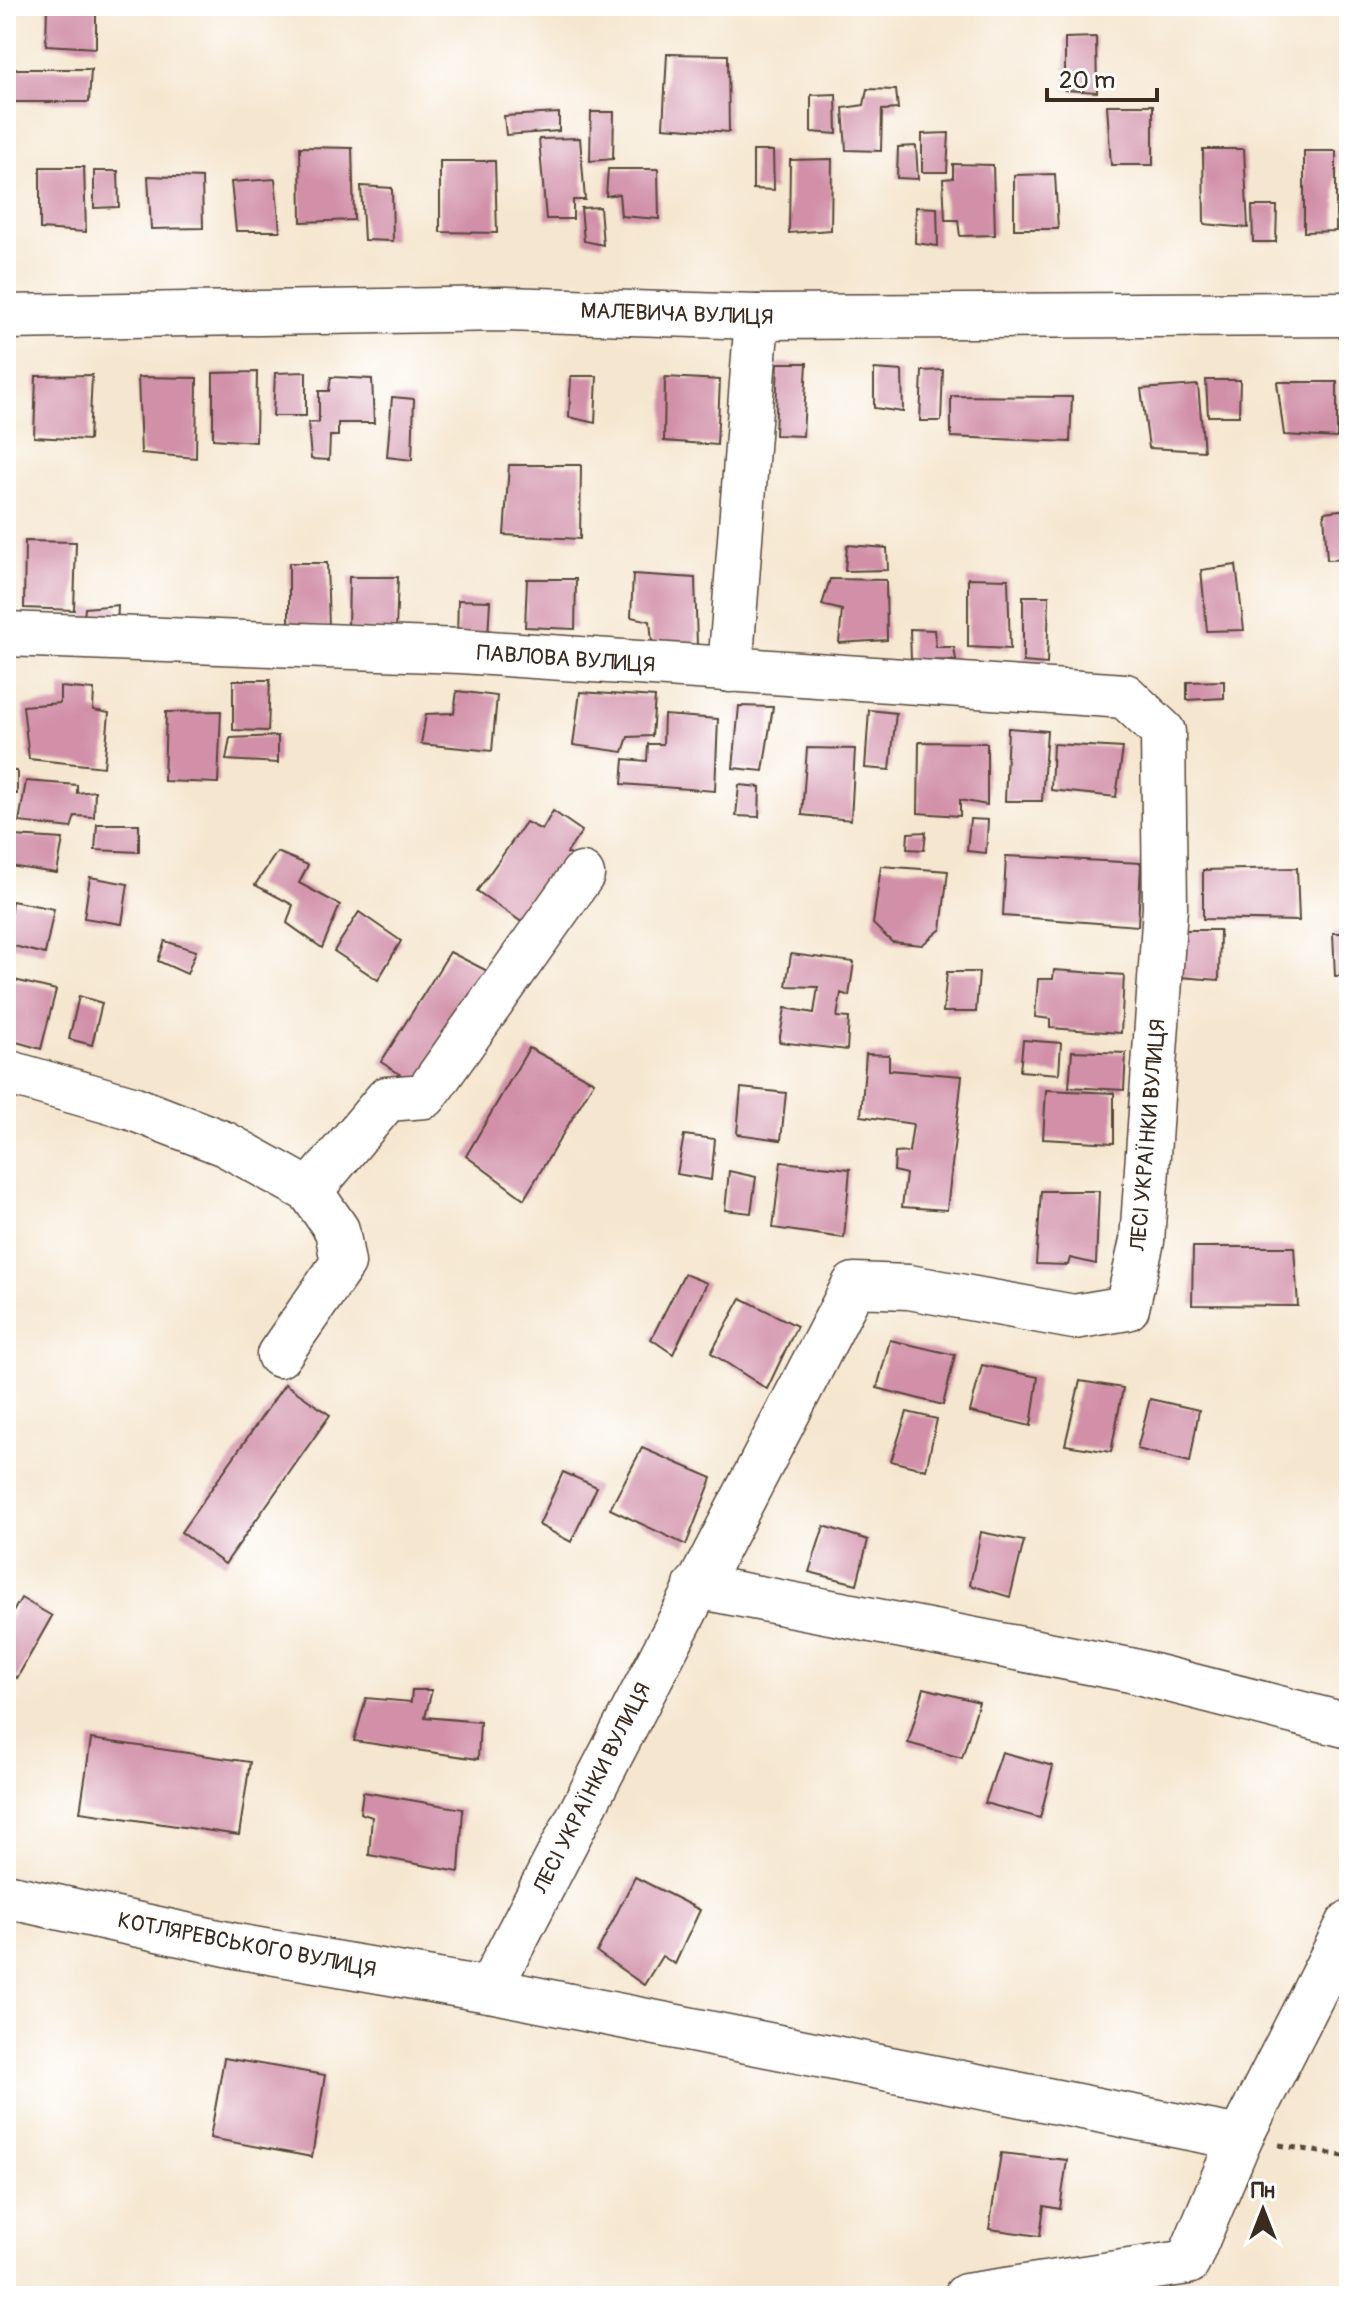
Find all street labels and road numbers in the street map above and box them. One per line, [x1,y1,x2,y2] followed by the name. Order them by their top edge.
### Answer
[580,297,774,331] street label: МАЛЕВИЧА ВУЛИЦЯ
[476,639,656,679] street label: ПАВЛОВА ВУЛИЦЯ
[1124,1018,1172,1253] street label: ЛЕСІ УКРАЇНКИ ВУЛИЦЯ
[526,1678,657,1899] street label: ЛЕСІ УКРАЇНКИ ВУЛИЦЯ
[115,1906,379,1984] street label: КОТЛЯРЕВСЬКОГО ВУЛИЦЯ

